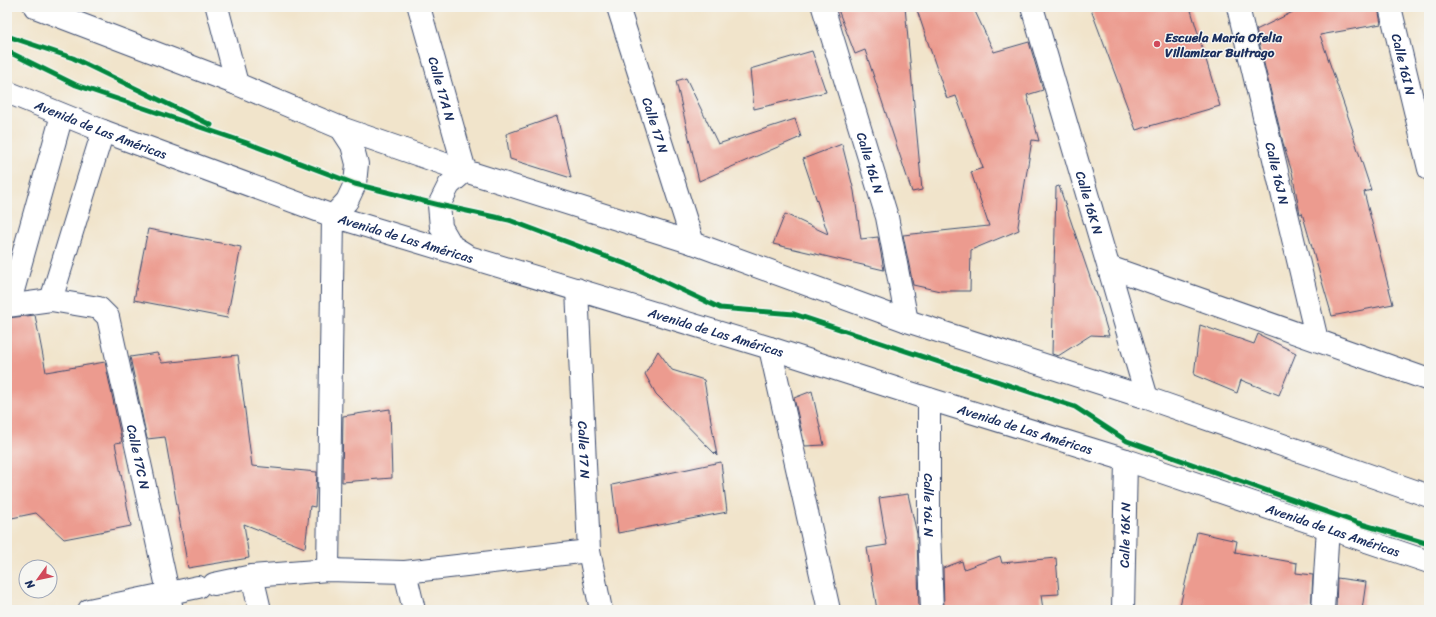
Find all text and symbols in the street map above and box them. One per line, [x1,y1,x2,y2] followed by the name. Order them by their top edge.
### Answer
[1165,26,1283,64] place label: Escuela María Ofelia Villamizar Buitrago
[1385,31,1422,98] street label: Calle 16I N
[1152,39,1162,49] marker: Escuela María Ofelia Villamizar Buitrago
[421,54,461,124] street label: Calle 17A N
[30,93,171,166] street label: Avenida de Las Américas
[635,94,675,156] street label: Calle 17 N
[850,129,890,197] street label: Calle 16L N
[1258,140,1296,207] street label: Calle 16J N
[1069,168,1109,238] street label: Calle 16K N
[334,207,477,270] street label: Avenida de Las Américas
[645,301,787,364] street label: Avenida de Las Américas
[954,397,1096,461] street label: Avenida de Las Américas
[571,421,597,479] street label: Calle 17 N
[120,422,156,492] street label: Calle 17C N
[917,473,940,537] street label: Calle 16L N
[1262,497,1404,564] street label: Avenida de Las Américas
[1113,502,1137,568] street label: Calle 16K N
[18,559,58,599] north arrow
[20,575,41,593] text: N

